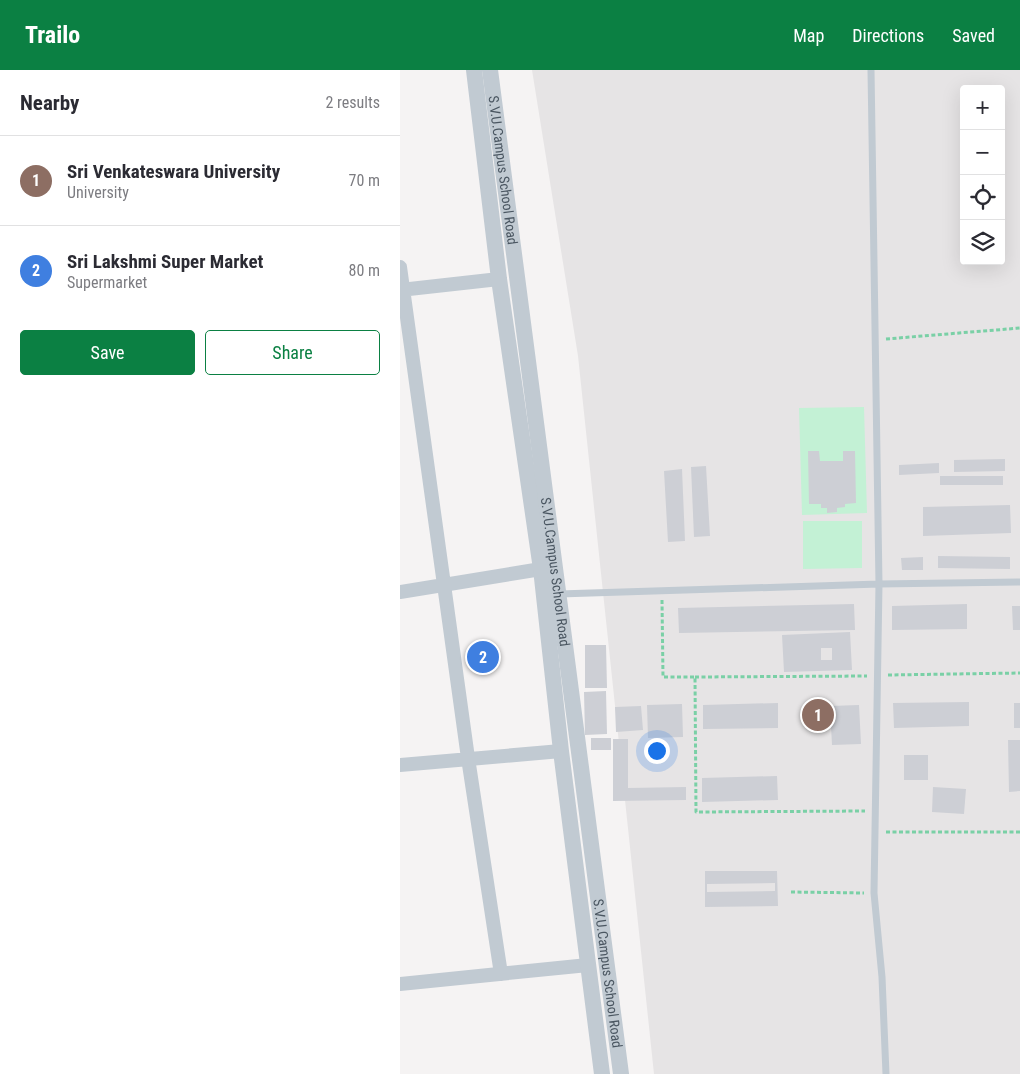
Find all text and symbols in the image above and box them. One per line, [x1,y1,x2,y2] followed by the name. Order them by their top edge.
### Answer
[25,21,80,49] text: Trailo
[793,25,824,46] text: Map
[852,25,924,46] text: Directions
[952,25,995,46] text: Saved
[960,85,1005,265] map controls
[960,85,1005,130] button: +
[20,91,79,115] text: Nearby
[325,93,380,112] text: 2 results
[485,95,521,246] street label: S.V.U.Campus School Road
[960,130,1005,175] button: −
[67,160,280,183] text: Sri Venkateswara University
[32,171,40,190] text: 1
[348,171,380,190] text: 70 m
[960,175,1005,220] button: locate
[67,183,129,202] text: University
[960,220,1005,265] button: layers
[67,250,263,273] text: Sri Lakshmi Super Market
[32,261,40,280] text: 2
[348,261,380,280] text: 80 m
[67,273,147,292] text: Supermarket
[20,330,195,375] button: Save
[205,330,380,375] button: Share
[538,496,573,647] street label: S.V.U.Campus School Road
[467,638,499,676] pin: 2
[802,696,834,734] pin: 1
[644,738,670,764] your location
[590,898,626,1049] street label: S.V.U.Campus School Road

